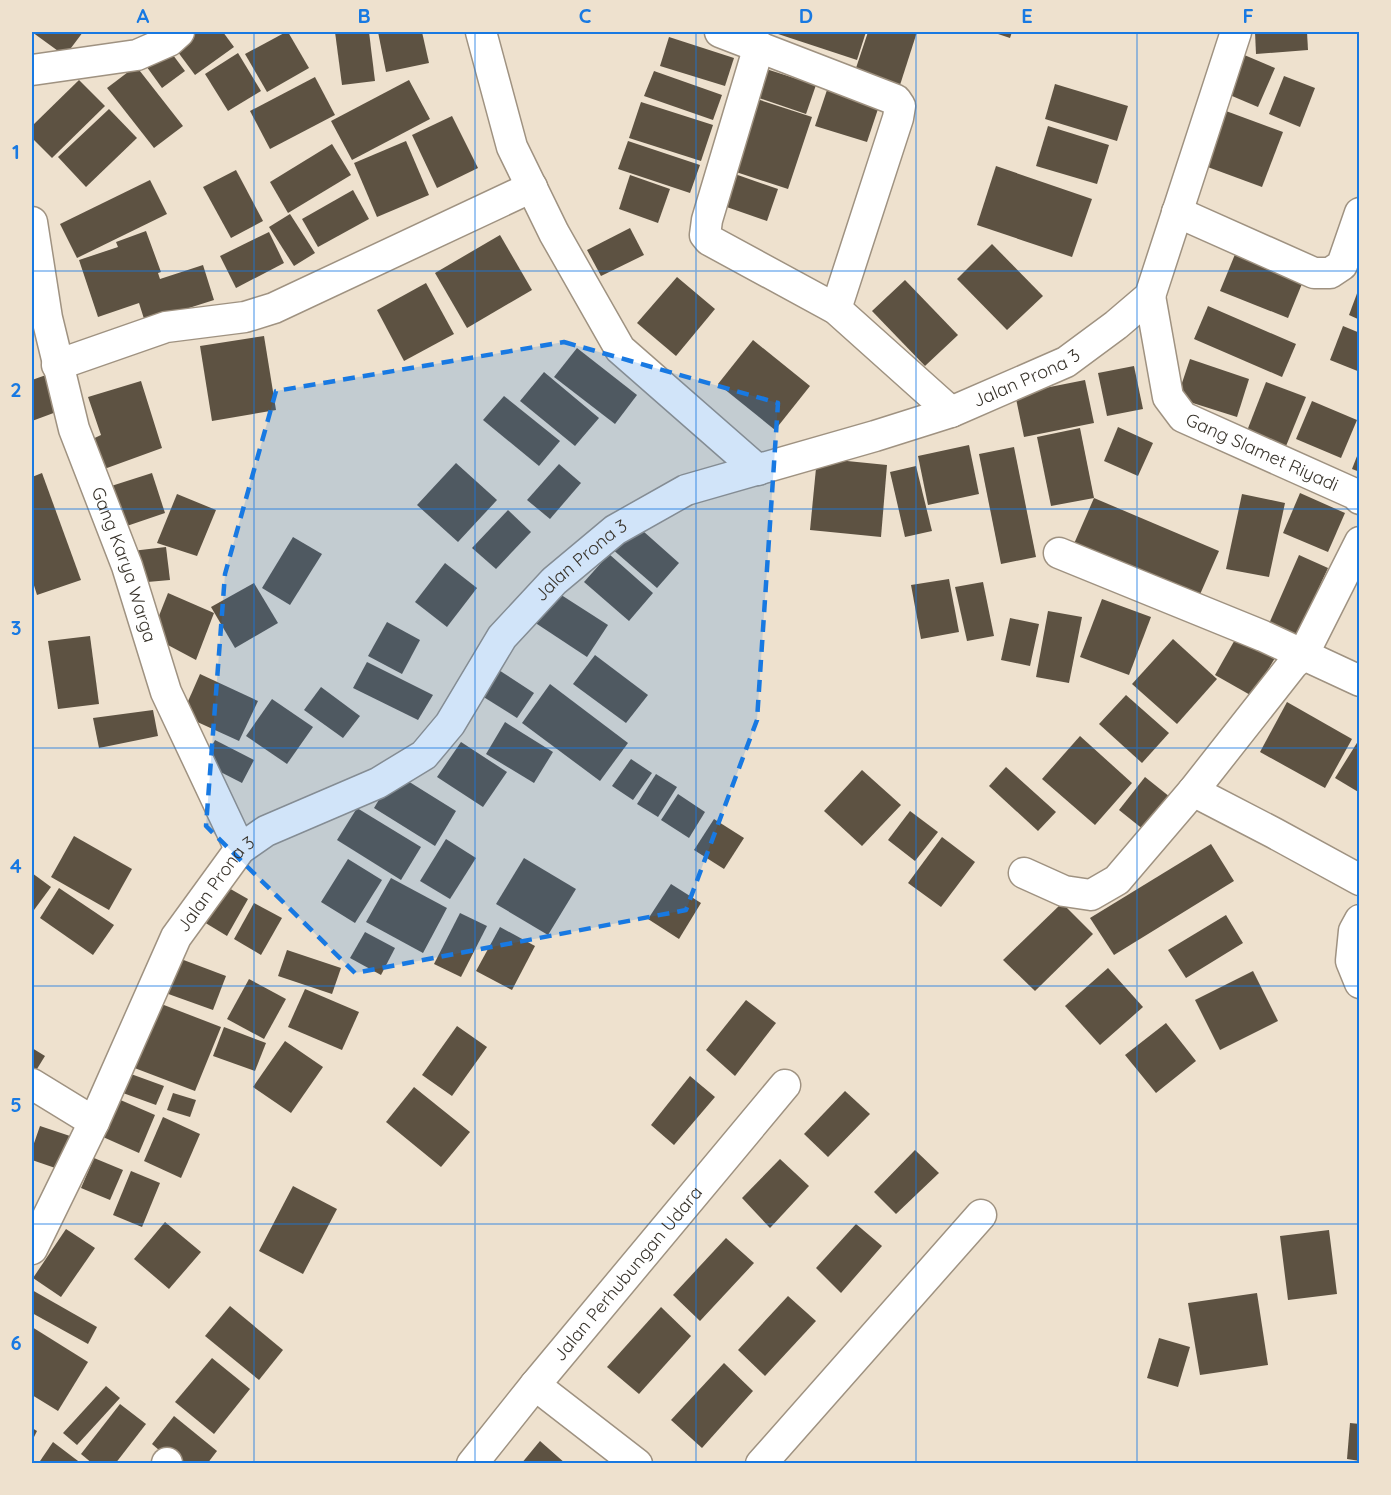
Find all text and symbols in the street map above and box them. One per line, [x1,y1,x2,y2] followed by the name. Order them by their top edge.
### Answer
[137,3,150,28] text: A
[357,3,371,28] text: B
[579,3,592,28] text: C
[799,3,813,28] text: D
[1021,3,1033,28] text: E
[1242,3,1254,28] text: F
[12,139,20,164] text: 1
[969,343,1085,412] street label: Jalan Prona 3
[10,377,22,402] text: 2
[1182,408,1342,496] street label: Gang Slamet Riyadi
[86,483,162,645] street label: Gang Karya Warga
[529,514,631,606] street label: Jalan Prona 3
[11,615,21,640] text: 3
[171,830,259,937] street label: Jalan Prona 3
[10,853,22,878] text: 4
[10,1092,22,1117] text: 5
[548,1181,707,1366] street label: Jalan Perhubungan Udara
[10,1330,22,1355] text: 6

